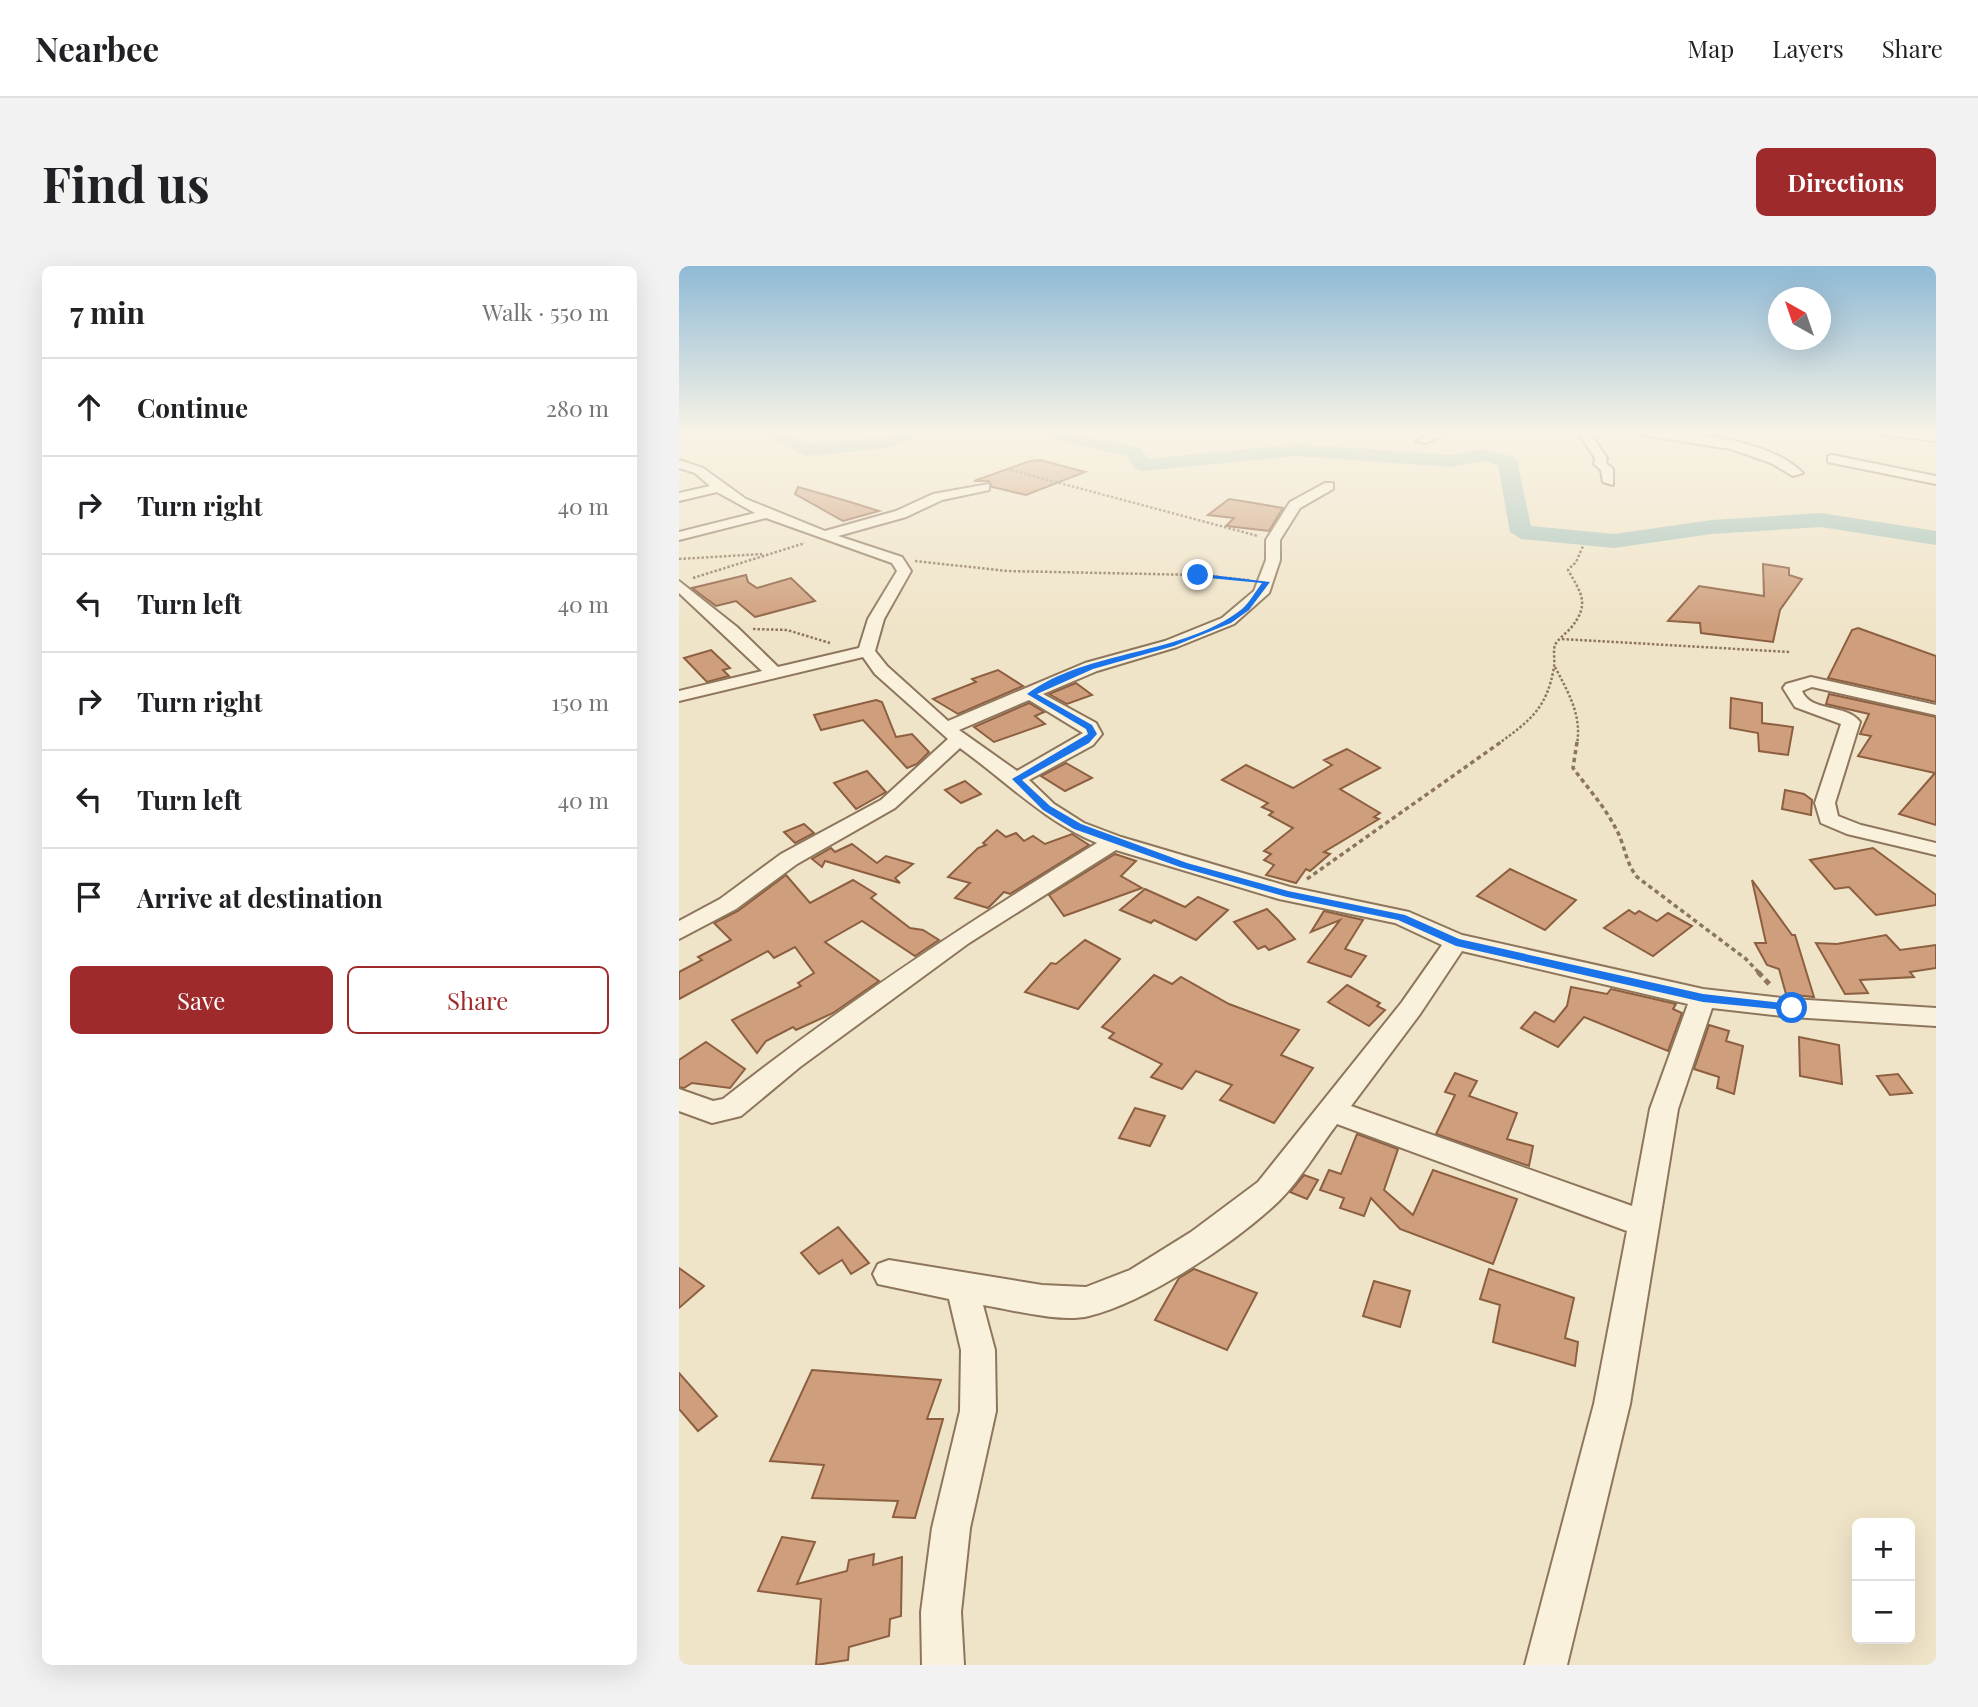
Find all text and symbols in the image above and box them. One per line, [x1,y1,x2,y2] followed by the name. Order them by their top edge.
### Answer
[35,26,159,70] text: Nearbee
[1688,32,1734,64] text: Map
[1772,32,1844,64] text: Layers
[1882,32,1943,64] text: Share
[1756,148,1936,216] button: Directions
[42,150,210,215] text: Find us
[1768,287,1831,350] north arrow
[70,292,145,332] text: 7 min
[482,296,609,327] text: Walk · 550 m
[70,388,108,426] icon: ahead
[137,390,248,425] text: Continue
[546,392,609,423] text: 280 m
[70,486,108,524] icon: right
[137,488,263,523] text: Turn right
[558,490,609,521] text: 40 m
[1182,559,1213,590] route end
[70,584,108,622] icon: left
[137,586,242,621] text: Turn left
[558,588,609,619] text: 40 m
[70,682,108,720] icon: right
[137,684,263,719] text: Turn right
[551,686,609,717] text: 150 m
[70,780,108,818] icon: left
[137,782,242,817] text: Turn left
[558,784,609,815] text: 40 m
[70,878,108,916] icon: arrive
[137,880,383,915] text: Arrive at destination
[70,966,333,1034] button: Save
[347,966,609,1034] button: Share
[1776,992,1807,1023] route start
[1852,1518,1915,1644] map controls
[1852,1518,1915,1581] button: +
[1852,1581,1915,1644] button: −

